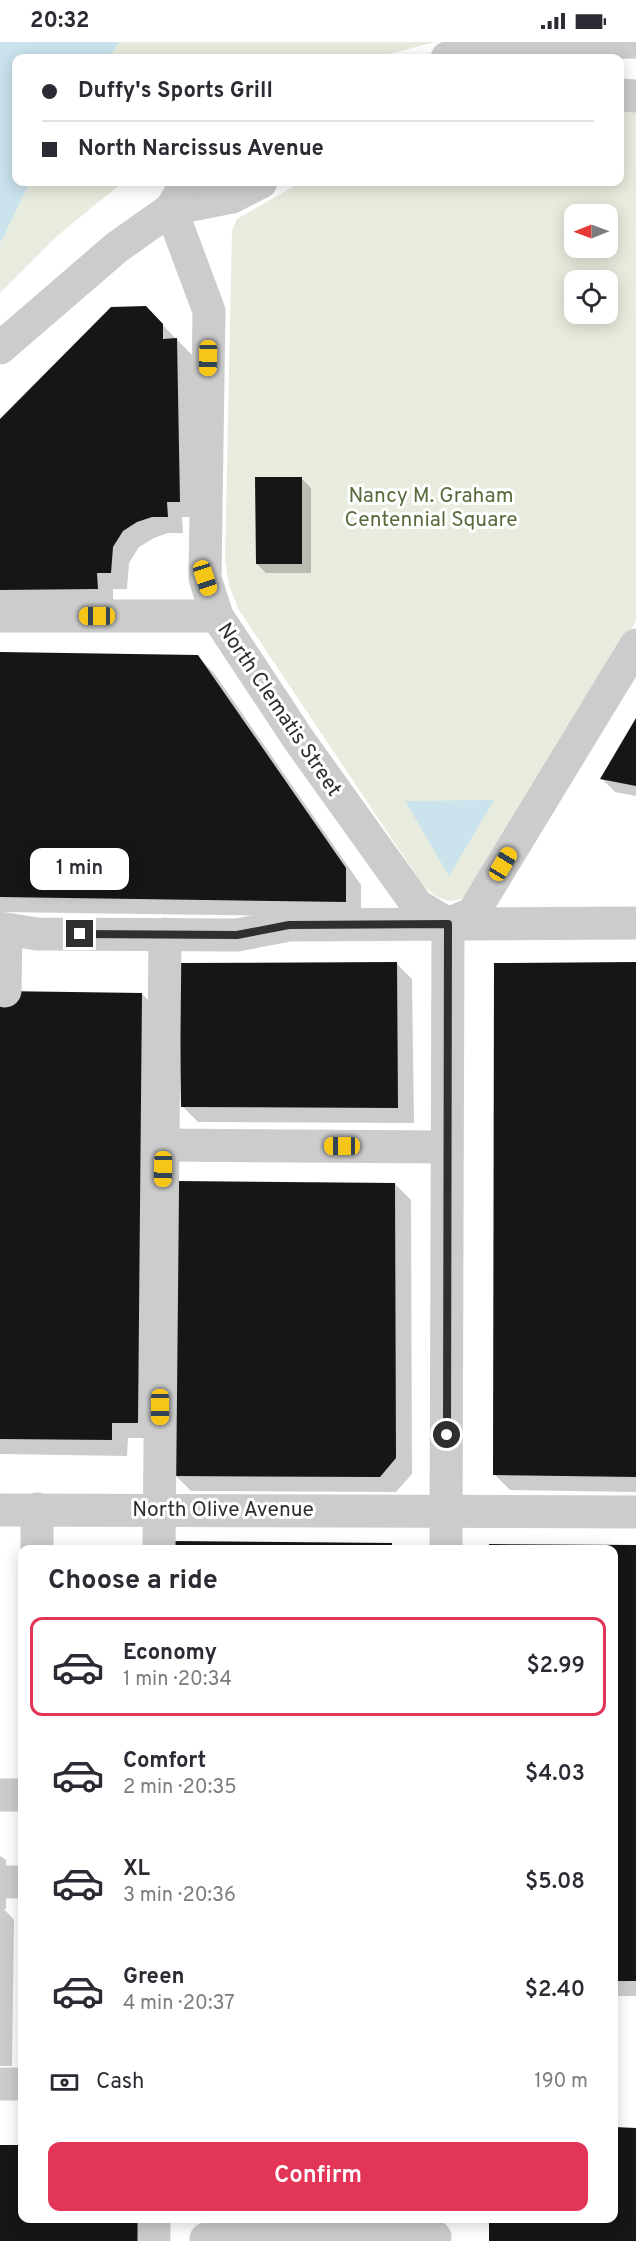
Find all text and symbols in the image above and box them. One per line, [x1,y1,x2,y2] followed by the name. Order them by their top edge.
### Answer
[30,8,89,35] text: 20:32
[78,78,273,105] text: Duffy's Sports Grill
[78,136,324,163] text: North Narcissus Avenue
[564,204,618,258] north arrow
[564,204,618,324] map controls
[564,270,618,324] button: locate
[199,340,217,376] car
[345,483,517,534] park label: Nancy M. Graham Centennial Square
[191,558,219,598] car
[79,607,115,625] car
[211,618,347,802] street label: North Clematis Street
[486,844,520,884] car
[31,847,130,889] callout: 1 min
[56,856,103,882] text: 1 min
[66,920,93,947] route end
[324,1137,360,1155] car
[154,1151,172,1187] car
[151,1389,169,1425] car
[433,1421,460,1448] route start
[132,1497,314,1524] street label: North Olive Avenue
[48,1564,218,1598] text: Choose a ride
[51,1640,105,1694] icon: car
[123,1640,217,1667] text: Economy
[526,1653,585,1680] text: $2.99
[123,1667,232,1693] text: 1 min · 20:34
[51,1748,105,1802] icon: car
[123,1748,206,1775] text: Comfort
[525,1761,585,1788] text: $4.03
[123,1775,237,1801] text: 2 min · 20:35
[51,1856,105,1910] icon: car
[123,1856,150,1883] text: XL
[525,1869,585,1896] text: $5.08
[123,1883,236,1909] text: 3 min · 20:36
[51,1964,105,2018] icon: car
[123,1964,185,1991] text: Green
[525,1977,585,2004] text: $2.40
[123,1991,235,2017] text: 4 min · 20:37
[48,2066,81,2099] icon: cash
[96,2069,145,2096] text: Cash
[534,2069,588,2095] text: 190 m
[48,2142,588,2211] button: Confirm

